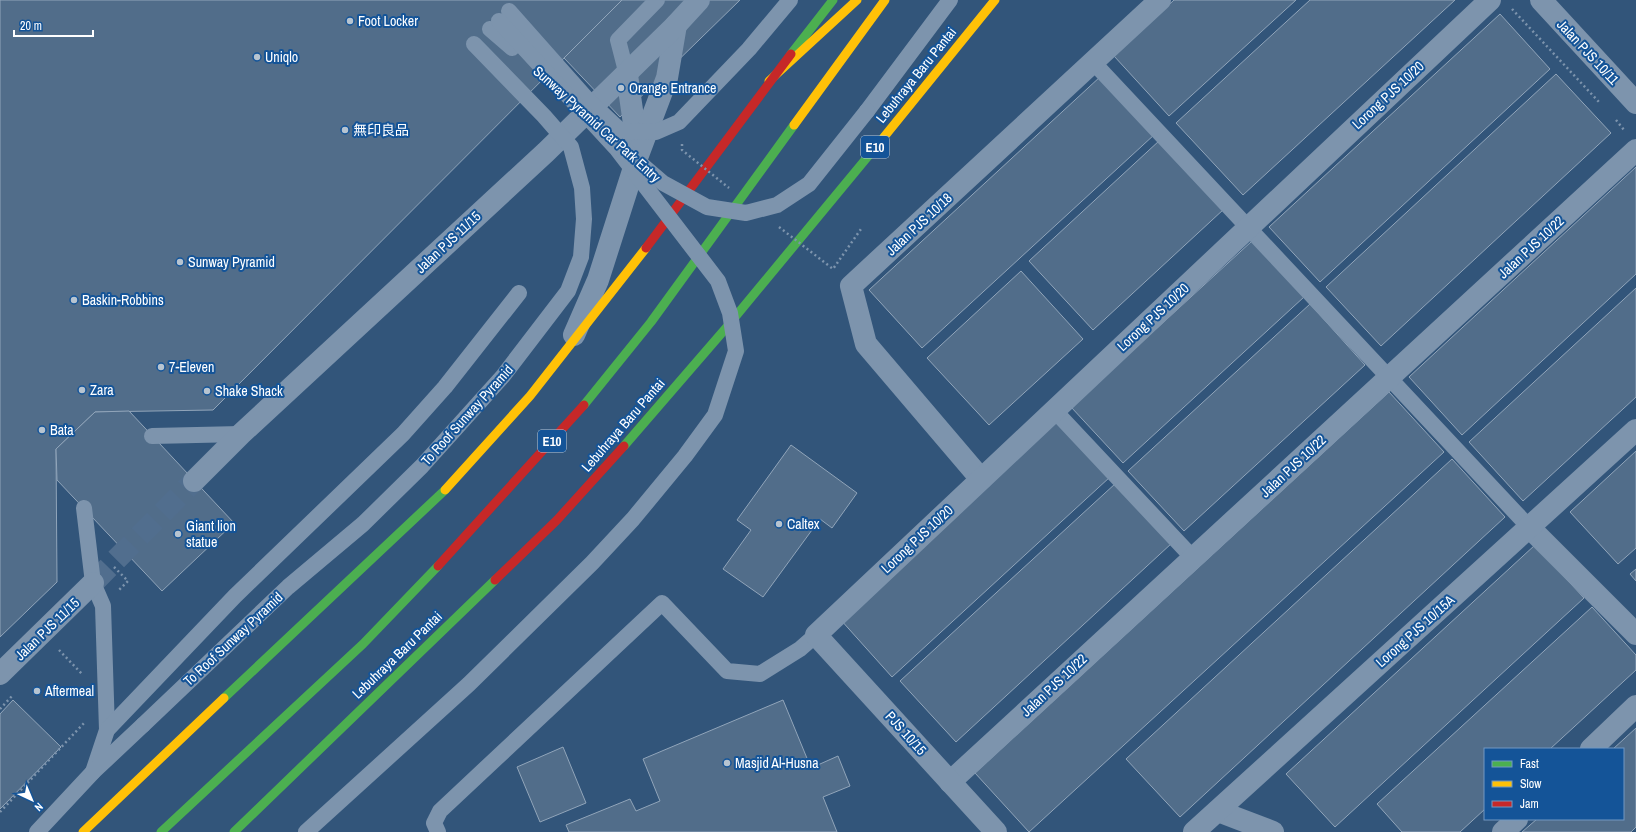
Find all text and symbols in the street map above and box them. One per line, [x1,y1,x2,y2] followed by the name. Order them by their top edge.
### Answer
[14,12,93,38] scale bar
[358,12,418,30] place label: Foot Locker
[345,16,355,26] marker: Foot Locker
[1553,16,1623,89] street label: Jalan PJS 10/11
[20,18,42,34] text: 20 m
[872,23,960,127] street label: Lebuhraya Baru Pantai
[265,48,298,66] place label: Uniqlo
[252,52,262,62] marker: Uniqlo
[1348,57,1428,133] street label: Lorong PJS 10/20
[530,62,665,186] street label: Sunway Pyramid Car Park Entry
[629,79,716,97] place label: Orange Entrance
[616,83,626,93] marker: Orange Entrance
[353,121,409,139] place label: 無印良品
[340,125,350,135] marker: 無印良品
[861,136,889,158] road number: E10
[882,189,956,259] street label: Jalan PJS 10/18
[412,207,484,277] street label: Jalan PJS 11/15
[1494,212,1568,282] street label: Jalan PJS 10/22
[188,253,275,271] place label: Sunway Pyramid
[175,257,185,267] marker: Sunway Pyramid
[1113,279,1193,355] street label: Lorong PJS 10/20
[82,291,164,309] place label: Baskin-Robbins
[69,295,79,305] marker: Baskin-Robbins
[169,358,214,376] place label: 7-Eleven
[417,361,517,469] street label: To Roof Sunway Pyramid
[156,362,166,372] marker: 7-Eleven
[577,375,669,475] street label: Lebuhraya Baru Pantai
[90,381,114,399] place label: Zara
[215,382,283,400] place label: Shake Shack
[77,385,87,395] marker: Zara
[202,386,212,396] marker: Shake Shack
[50,421,74,439] place label: Bata
[37,425,47,435] marker: Bata
[538,430,566,452] road number: E10
[1256,431,1330,501] street label: Jalan PJS 10/22
[877,501,957,577] street label: Lorong PJS 10/20
[787,515,820,533] place label: Caltex
[186,517,236,551] place label: Giant lion statue
[774,519,784,529] marker: Caltex
[173,529,183,539] marker: Giant lion statue
[179,588,287,690] street label: To Roof Sunway Pyramid
[1372,591,1458,671] street label: Lorong PJS 10/15A
[11,594,83,664] street label: Jalan PJS 11/15
[348,608,446,702] street label: Lebuhraya Baru Pantai
[1017,650,1091,720] street label: Jalan PJS 10/22
[44,682,94,700] place label: Aftermeal
[32,686,42,696] marker: Aftermeal
[882,707,930,759] street label: PJS 10/15
[1484,748,1624,820] legend
[735,754,819,772] place label: Masjid Al-Husna
[1520,756,1539,772] text: Fast
[722,758,732,768] marker: Masjid Al-Husna
[1520,776,1542,792] text: Slow
[12,780,52,820] north arrow
[1520,796,1539,812] text: Jam
[32,800,46,814] text: N

